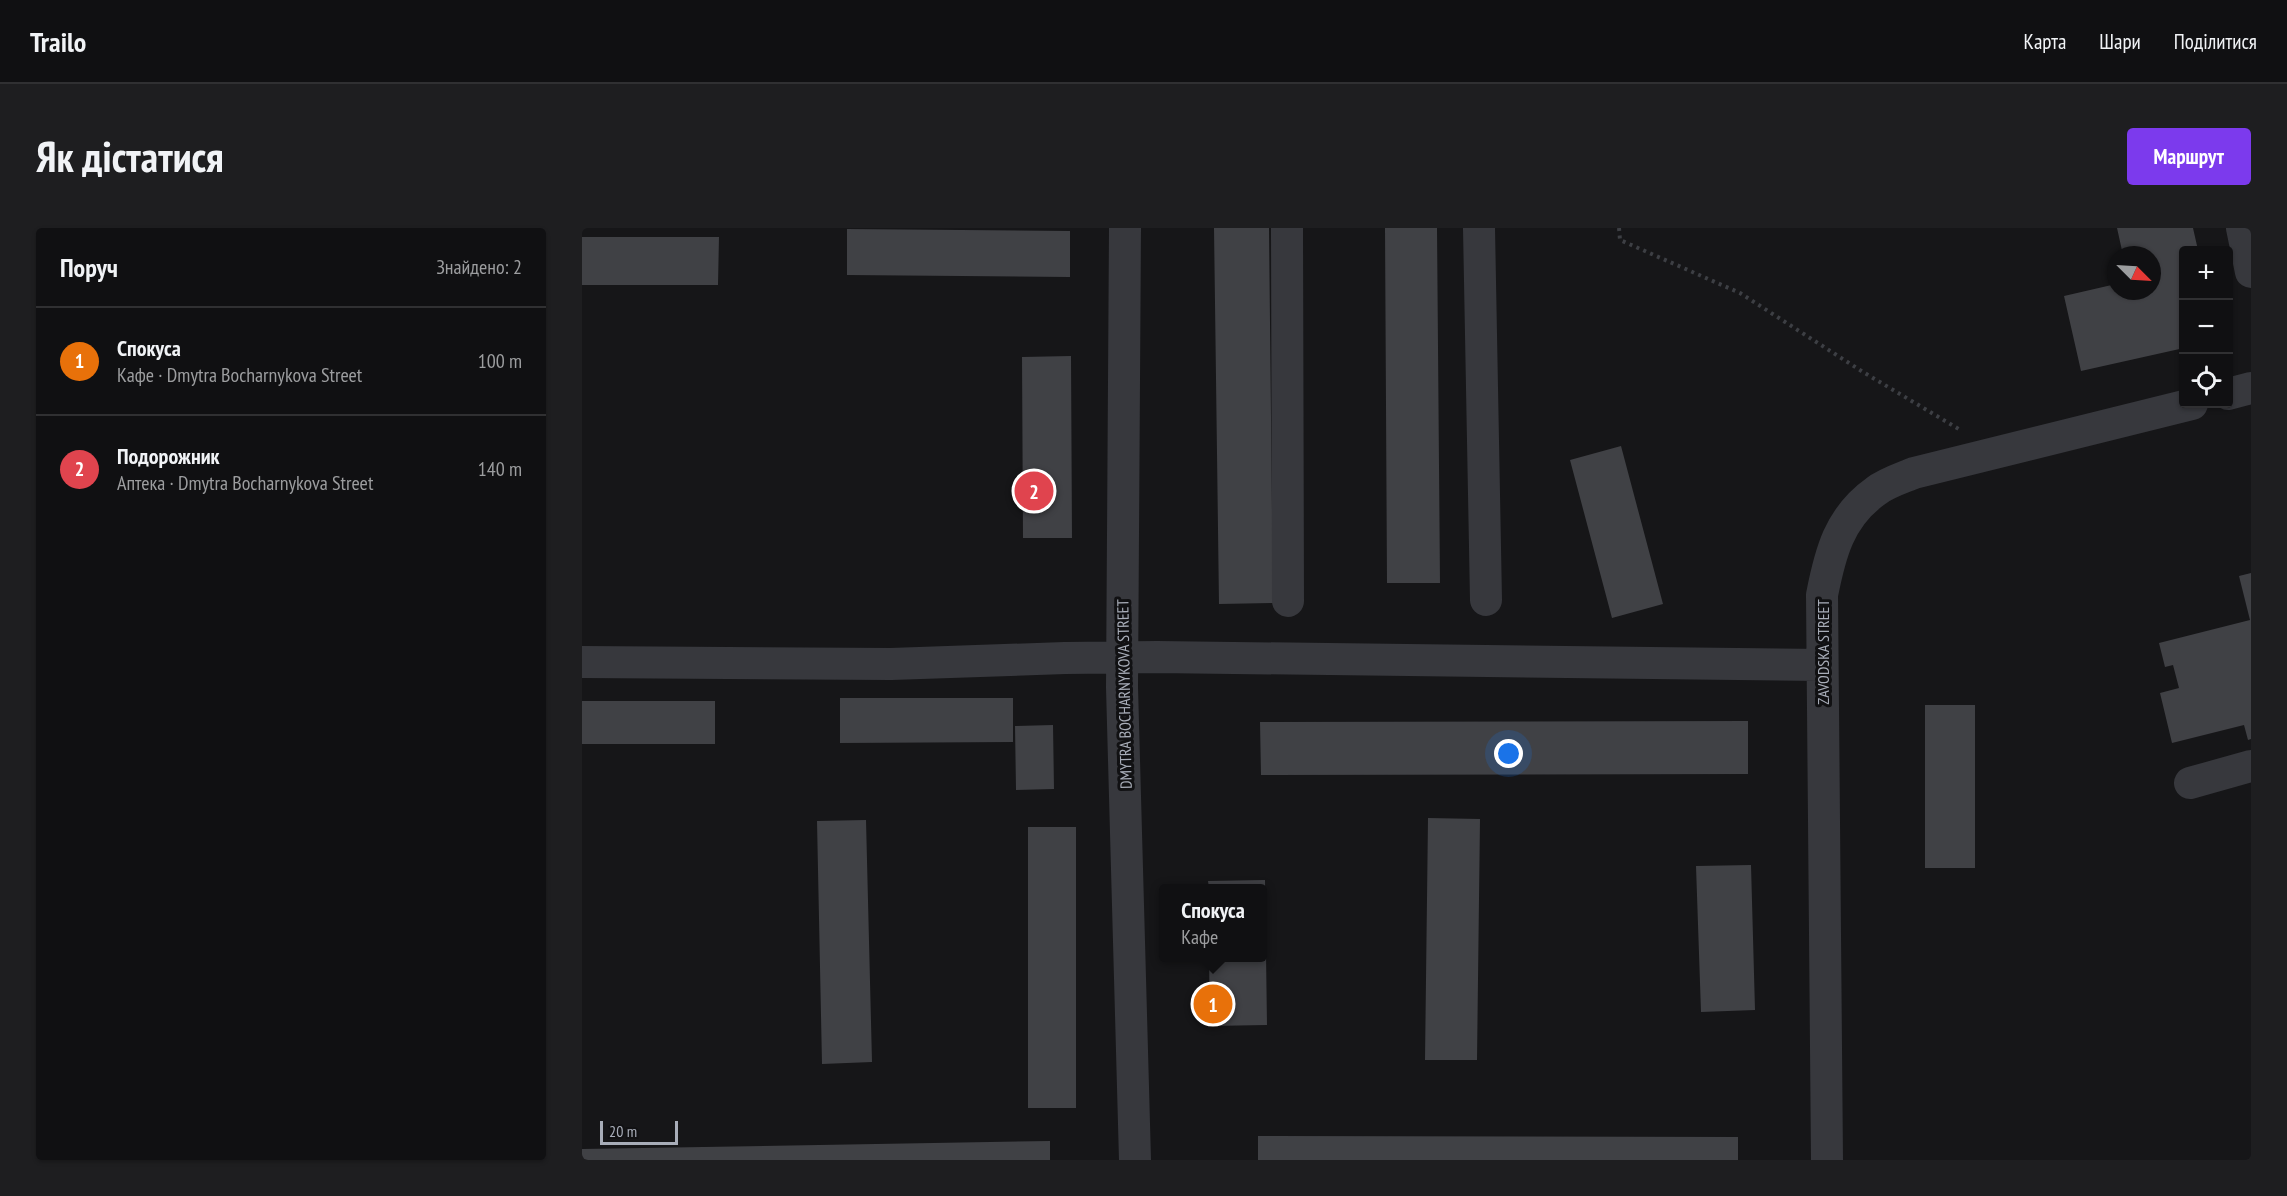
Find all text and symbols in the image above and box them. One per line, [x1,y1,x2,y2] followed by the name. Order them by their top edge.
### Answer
[30,23,86,60] text: Trailo
[2024,28,2066,55] text: Карта
[2099,28,2141,55] text: Шари
[2174,28,2257,55] text: Поділитися
[2127,128,2251,185] button: Маршрут
[36,129,224,184] text: Як дістатися
[2107,246,2161,300] north arrow
[2179,246,2233,408] map controls
[2179,246,2233,300] button: +
[60,251,118,284] text: Поруч
[436,254,522,280] text: Знайдено: 2
[2179,300,2233,354] button: −
[117,334,181,362] text: Спокуса
[75,348,84,374] text: 1
[478,348,522,374] text: 100 m
[2179,354,2233,408] button: locate
[117,362,362,388] text: Кафе · Dmytra Bocharnykova Street
[117,442,220,470] text: Подорожник
[75,456,84,482] text: 2
[478,456,522,482] text: 140 m
[1014,468,1054,514] pin: 2
[117,470,373,496] text: Аптека · Dmytra Bocharnykova Street
[1112,599,1136,789] street label: DMYTRA BOCHARNYKOVA STREET
[1813,599,1833,705] street label: ZAVODSKA STREET
[1494,739,1523,768] your location
[1159,884,1267,962] popup
[1181,896,1245,924] text: Спокуса
[1181,924,1218,950] text: Кафе
[1194,982,1232,1026] pin: 1
[600,1118,678,1146] scale bar
[609,1121,637,1141] text: 20 m

